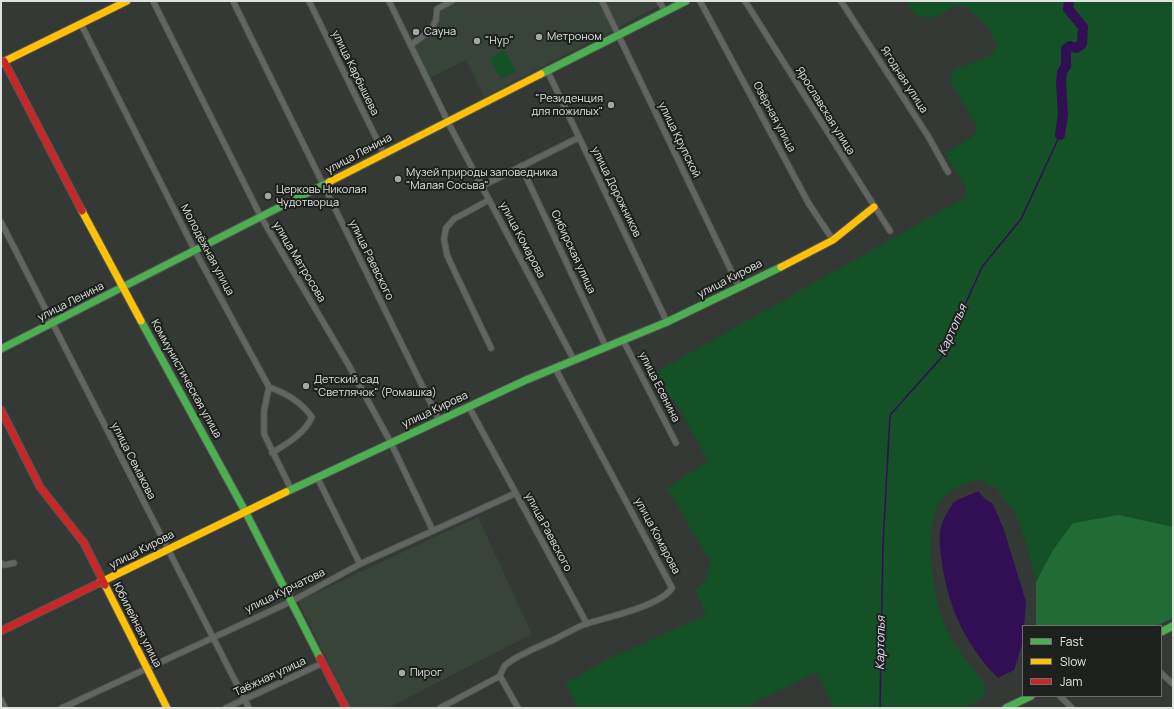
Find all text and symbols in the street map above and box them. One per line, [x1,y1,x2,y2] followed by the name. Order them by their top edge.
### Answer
[424,25,456,39] place label: Сауна
[411,27,421,37] marker: Сауна
[329,28,381,118] street label: улица Карбышева
[547,30,602,44] place label: Метроном
[534,32,544,42] marker: Метроном
[485,34,513,48] place label: "Нур"
[472,36,482,46] marker: "Нур"
[877,44,931,116] street label: Ягодная улица
[793,65,857,157] street label: Ярославская улица
[750,79,798,155] street label: Озёрная улица
[531,92,603,118] place label: "Резиденция для пожилых"
[606,100,616,110] marker: "Резиденция для пожилых"
[655,100,703,180] street label: улица Крупской
[324,131,394,177] street label: улица Ленина
[588,145,644,239] street label: улица Дорожников
[406,166,557,192] place label: Музей природы заповедника "Малая Сосьва"
[393,174,403,184] marker: Музей природы заповедника "Малая Сосьва"
[276,183,367,209] place label: Церковь Николая Чудотворца
[263,191,273,201] marker: Церковь Николая Чудотворца
[496,200,548,280] street label: улица Комарова
[177,202,237,298] street label: Молодёжная улица
[548,208,598,296] street label: Сибирская улица
[346,218,396,302] street label: улица Раевского
[270,219,328,305] street label: улица Матросова
[695,257,765,301] street label: улица Кирова
[36,280,106,324] street label: улица Ленина
[935,302,971,358] water label: Картопья
[148,317,224,441] street label: Коммунистическая улица
[636,350,682,424] street label: улица Есенина
[314,373,437,399] place label: Детский сад "Светлячок" (Ромашка)
[301,381,311,391] marker: Детский сад "Светлячок" (Ромашка)
[400,389,470,431] street label: улица Кирова
[108,420,158,502] street label: улица Семакова
[522,490,574,574] street label: улица Раевского
[631,496,683,576] street label: улица Комарова
[107,528,177,572] street label: улица Кирова
[243,566,327,616] street label: улица Курчатова
[110,580,164,670] street label: Юбилейная улица
[873,616,889,670] water label: Картопья
[1022,625,1162,697] legend
[1060,633,1084,650] text: Fast
[1060,653,1086,670] text: Slow
[232,655,308,699] street label: Таёжная улица
[410,666,442,680] place label: Пирог
[397,668,407,678] marker: Пирог
[1060,673,1082,690] text: Jam

